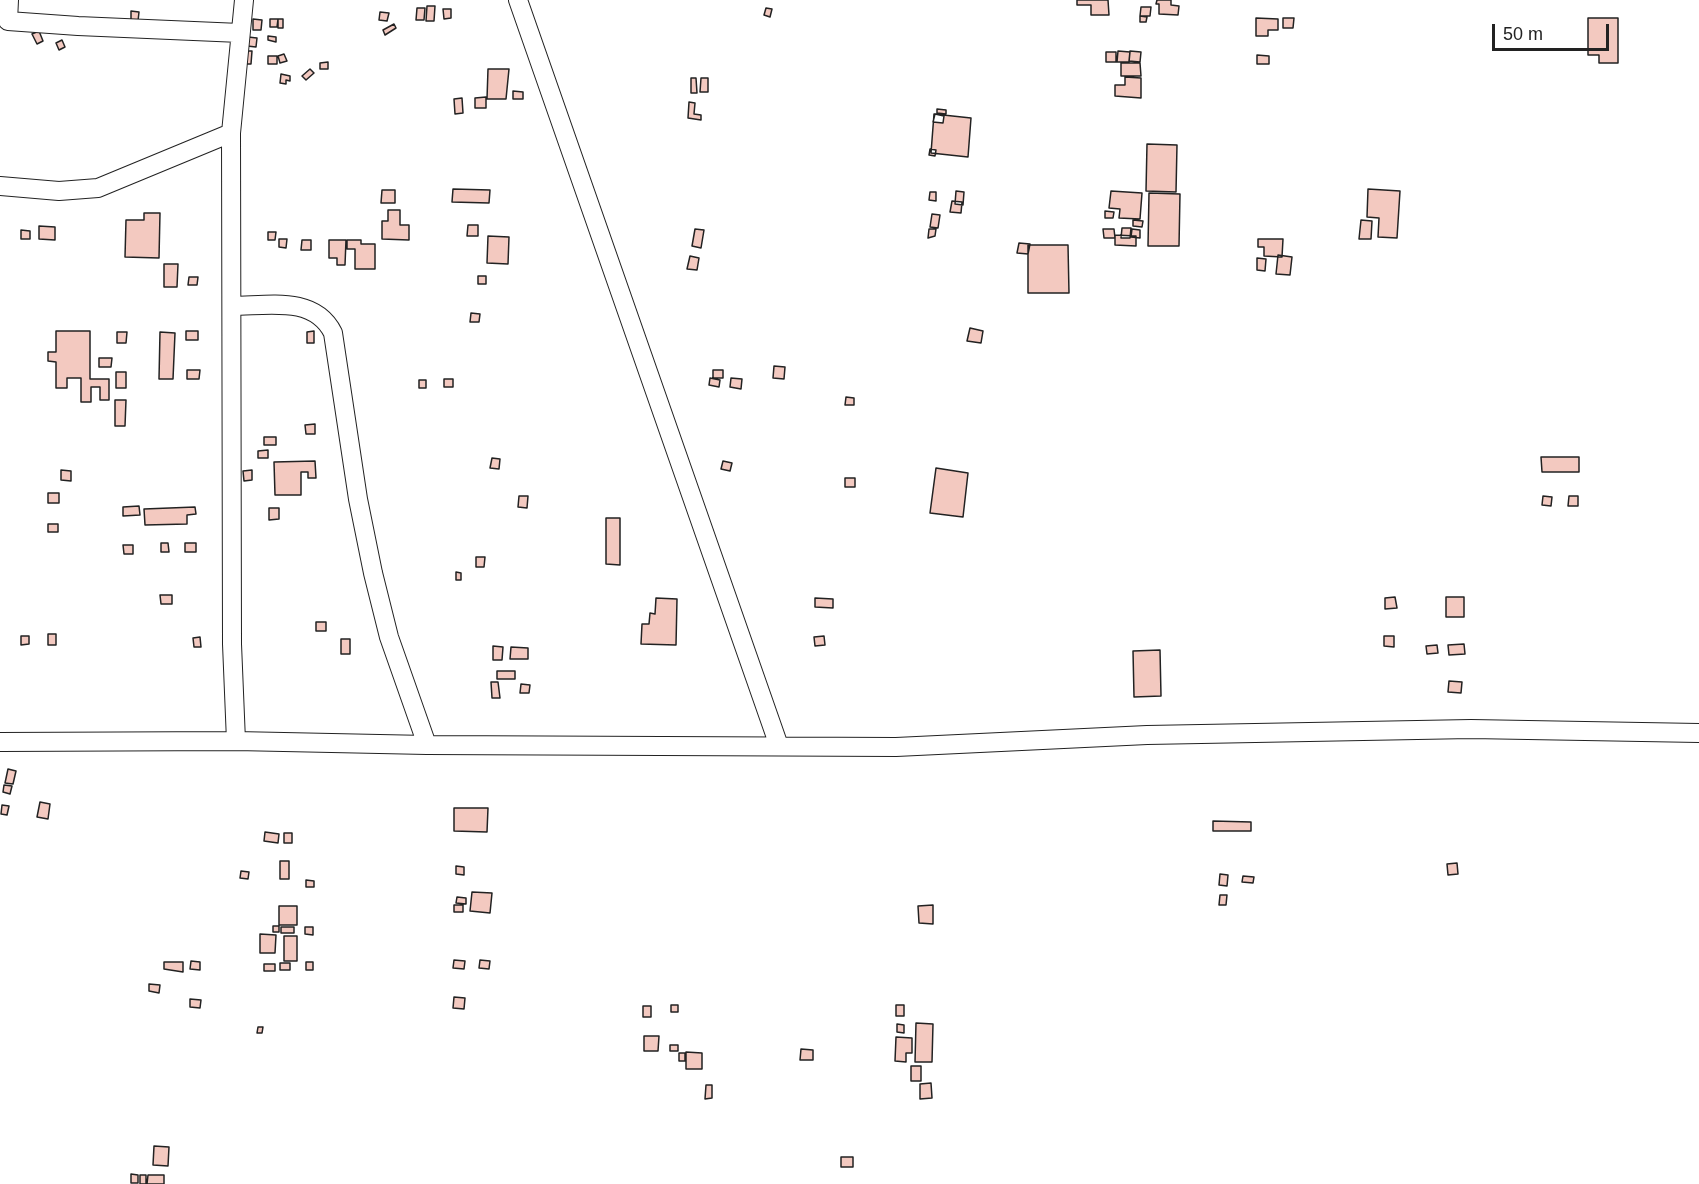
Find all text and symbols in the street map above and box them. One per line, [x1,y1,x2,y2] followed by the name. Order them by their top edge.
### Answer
[1495,12,1612,50] scale bar
[1503,24,1543,44] text: 50 m

